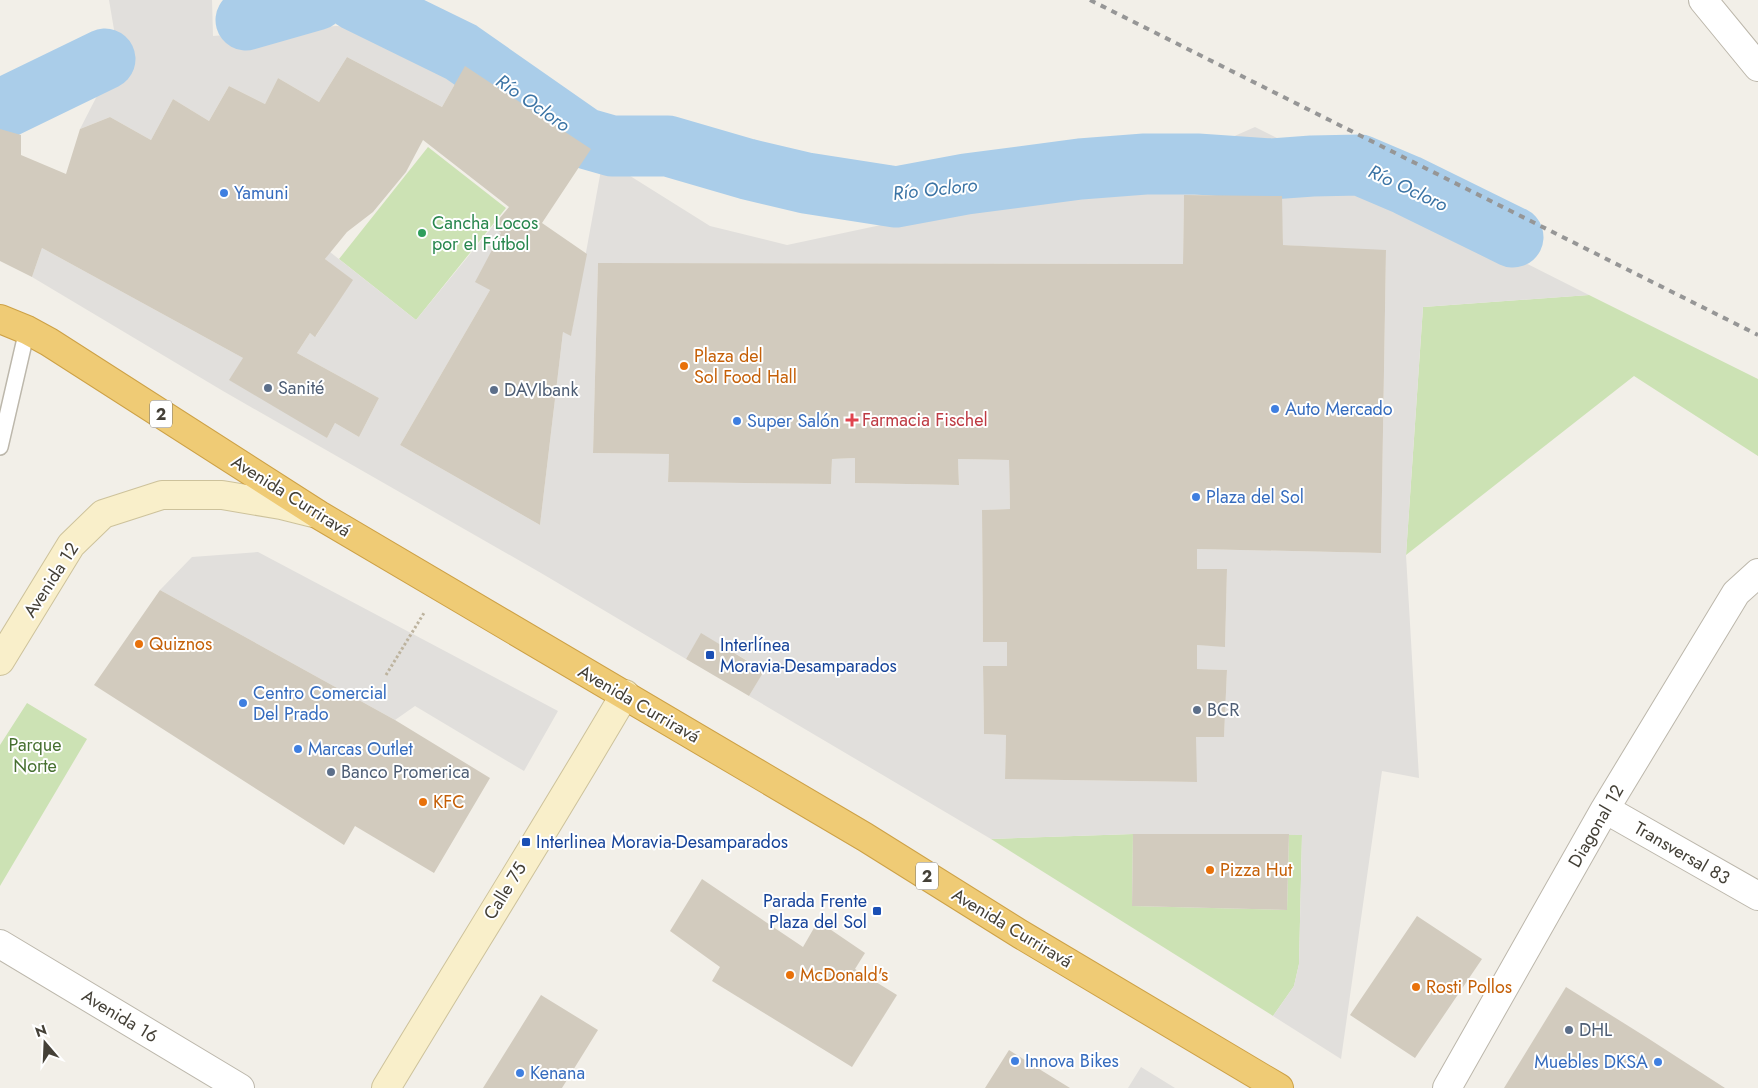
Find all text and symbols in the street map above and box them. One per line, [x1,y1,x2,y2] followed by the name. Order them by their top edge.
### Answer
[491,68,575,138] water label: Río Ocloro
[1364,158,1452,218] water label: Río Ocloro
[891,171,979,207] water label: Río Ocloro
[234,180,289,206] place label: Yamuni
[218,187,230,199] marker: Yamuni
[432,210,538,257] place label: Cancha Locos por el Fútbol
[416,227,428,239] marker: Cancha Locos por el Fútbol
[694,343,797,390] place label: Plaza del Sol Food Hall
[678,360,690,372] marker: Plaza del Sol Food Hall
[278,375,324,401] place label: Sanité
[504,377,578,403] place label: DAVIbank
[262,382,274,394] marker: Sanité
[488,384,500,396] marker: DAVIbank
[1285,396,1393,422] place label: Auto Mercado
[150,400,172,428] road number: 2
[1269,403,1281,415] marker: Auto Mercado
[862,407,988,433] place label: Farmacia Fischel
[747,408,839,434] place label: Super Salón
[846,414,858,426] marker: Farmacia Fischel
[731,415,743,427] marker: Super Salón
[226,449,356,543] street label: Avenida Curriravá
[1206,484,1304,510] place label: Plaza del Sol
[1190,491,1202,503] marker: Plaza del Sol
[17,537,85,623] street label: Avenida 12
[149,631,212,657] place label: Quiznos
[720,632,897,679] place label: Interlínea Moravia-Desamparados
[133,638,145,650] marker: Quiznos
[704,649,716,661] marker: Interlínea Moravia-Desamparados
[573,659,705,749] street label: Avenida Curriravá
[253,680,387,727] place label: Centro Comercial Del Prado
[237,697,249,709] marker: Centro Comercial Del Prado
[1207,697,1239,723] place label: BCR
[1191,704,1203,716] marker: BCR
[9,732,61,779] park label: Parque Norte
[308,736,413,762] place label: Marcas Outlet
[292,743,304,755] marker: Marcas Outlet
[341,759,470,785] place label: Banco Promerica
[325,766,337,778] marker: Banco Promerica
[1562,780,1630,872] street label: Diagonal 12
[433,789,465,815] place label: KFC
[417,796,429,808] marker: KFC
[1629,815,1735,891] street label: Transversal 83
[536,829,788,855] place label: Interlinea Moravia-Desamparados
[520,836,532,848] marker: Interlinea Moravia-Desamparados
[477,857,533,925] street label: Calle 75
[1220,857,1293,883] place label: Pizza Hut
[916,862,938,889] road number: 2
[1204,864,1216,876] marker: Pizza Hut
[947,882,1077,974] street label: Avenida Curriravá
[763,888,867,935] place label: Parada Frente Plaza del Sol
[871,905,883,917] marker: Parada Frente Plaza del Sol
[800,962,888,988] place label: McDonald's
[784,969,796,981] marker: McDonald's
[1426,974,1512,1000] place label: Rosti Pollos
[1410,981,1422,993] marker: Rosti Pollos
[77,983,163,1049] street label: Avenida 16
[1579,1017,1612,1043] place label: DHL
[20,1018,70,1068] north arrow
[32,1019,49,1042] text: N
[1563,1024,1575,1036] marker: DHL
[1025,1048,1119,1074] place label: Innova Bikes
[1534,1049,1648,1075] place label: Muebles DKSA
[1009,1055,1021,1067] marker: Innova Bikes
[1652,1056,1664,1068] marker: Muebles DKSA
[530,1060,585,1086] place label: Kenana
[514,1067,526,1079] marker: Kenana

